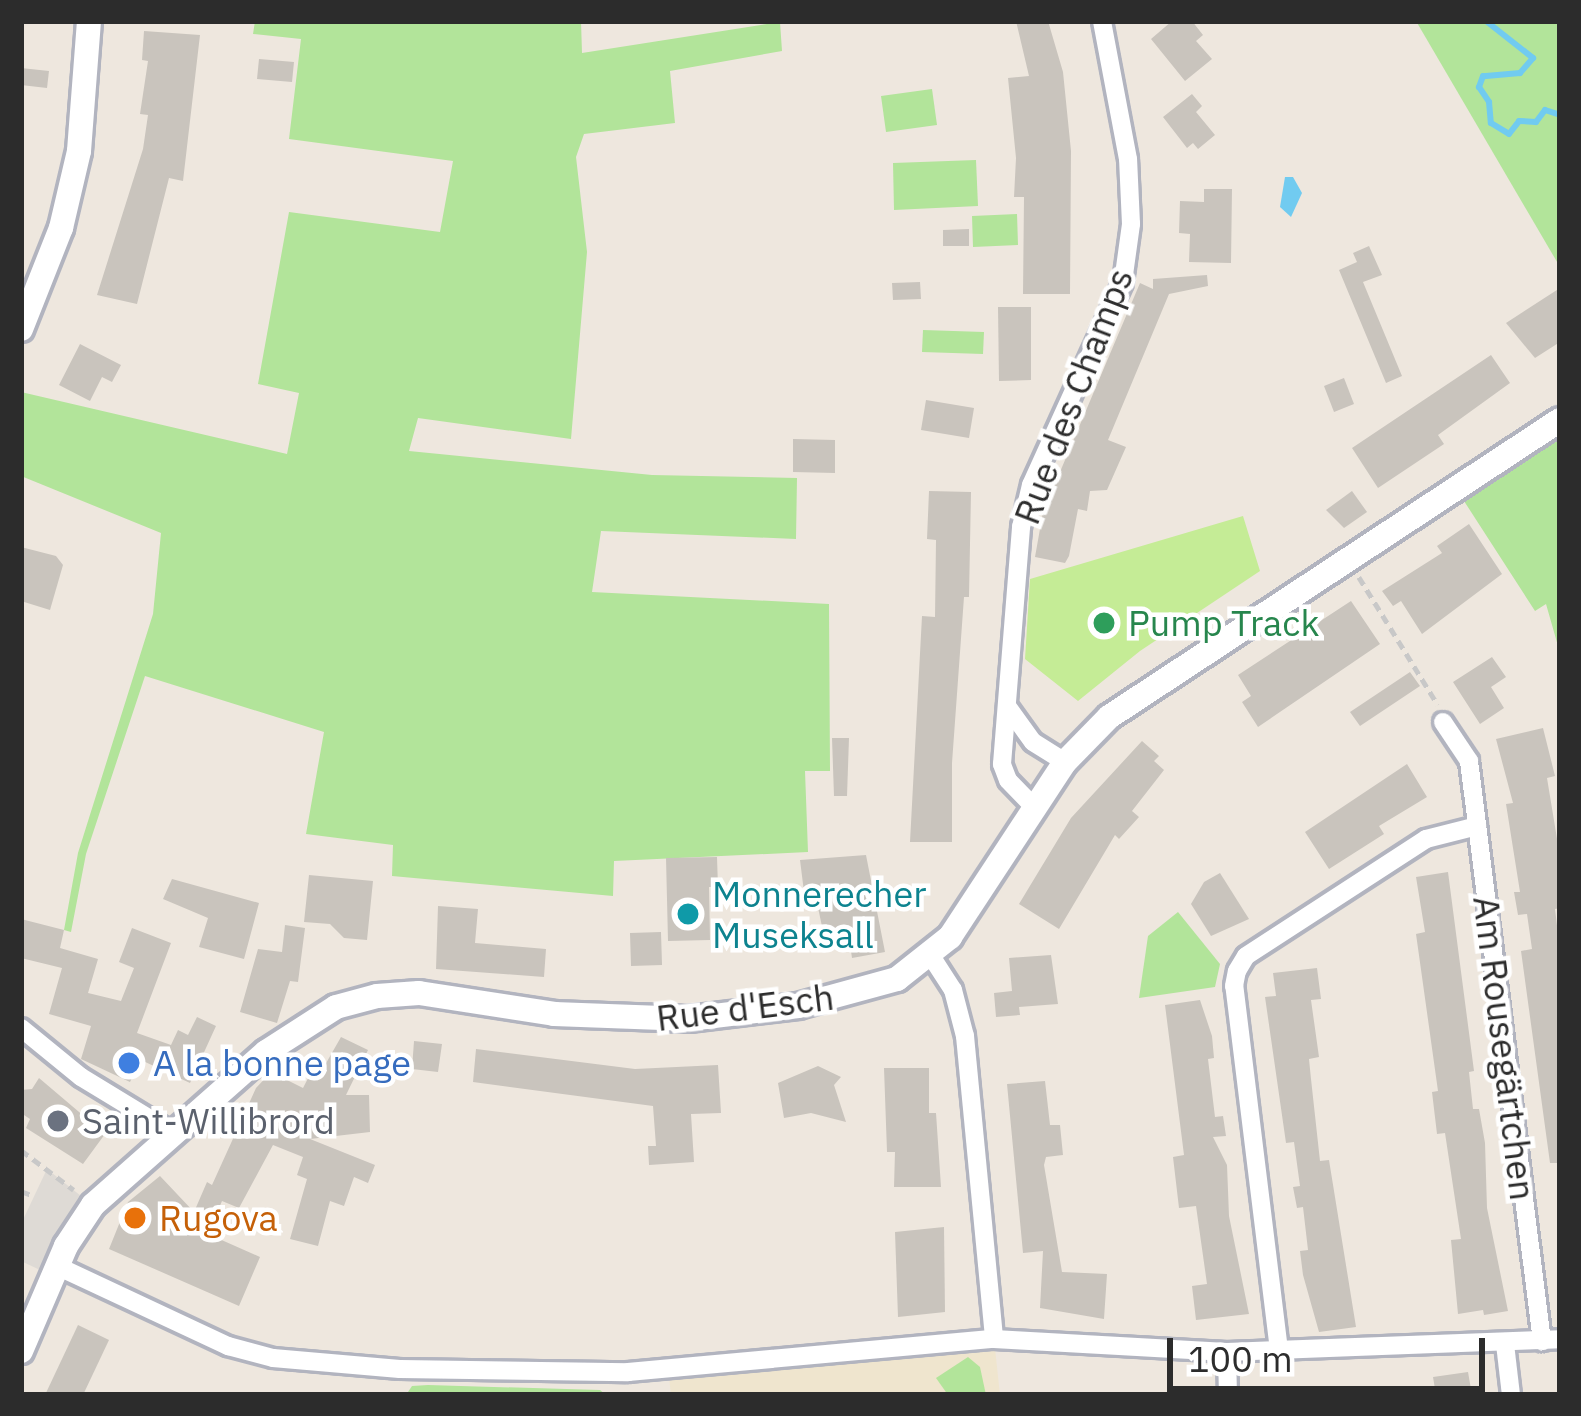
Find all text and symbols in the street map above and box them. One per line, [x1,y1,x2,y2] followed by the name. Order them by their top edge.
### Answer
[1004,262,1142,530] street label: Rue des Champs
[1128,601,1319,645] place label: Pump Track
[1091,610,1117,636] marker: Pump Track
[712,871,926,956] place label: Monnerecher Museksall
[1465,893,1545,1203] street label: Am Rousegärtchen
[675,901,701,927] marker: Monnerecher Museksall
[654,975,836,1039] street label: Rue d'Esch
[153,1041,411,1085] place label: A la bonne page
[116,1050,142,1076] marker: A la bonne page
[82,1099,335,1143] place label: Saint-Willibrord
[45,1108,71,1134] marker: Saint-Willibrord
[159,1196,278,1240] place label: Rugova
[122,1205,148,1231] marker: Rugova
[1173,1314,1491,1388] scale bar
[1188,1335,1293,1382] text: 100 m

